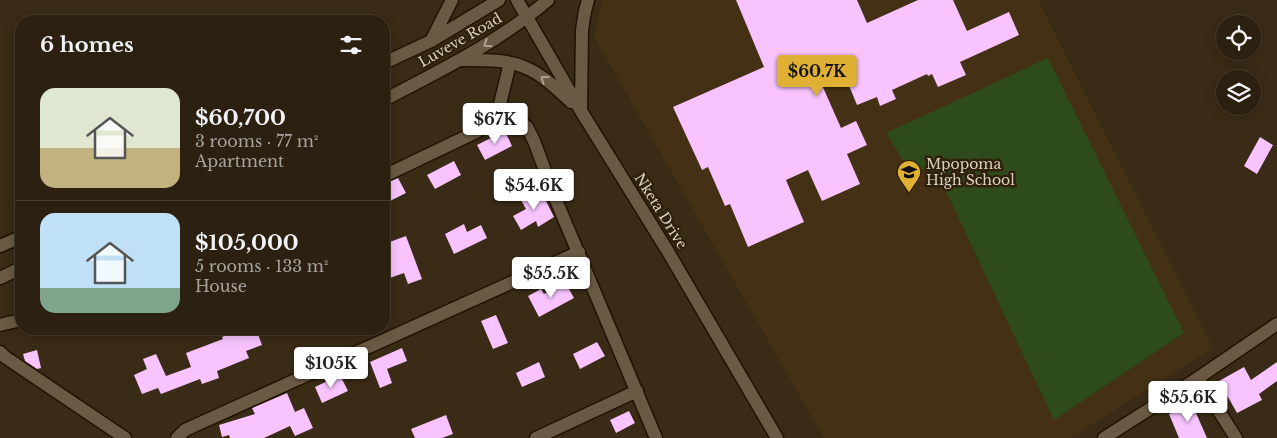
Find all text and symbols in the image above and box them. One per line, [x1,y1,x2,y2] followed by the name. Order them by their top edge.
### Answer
[415,9,505,71] street label: Luveve Road
[1216,15,1261,115] map controls
[1216,15,1261,60] button: locate
[337,31,365,59] icon: filters
[40,32,134,58] text: 6 homes
[483,37,492,47] one-way arrow
[776,54,858,97] pin: $60.7K
[788,61,846,81] text: $60.7K
[1216,70,1261,115] button: layers
[540,76,550,85] one-way arrow
[465,102,525,145] pin: $67K
[195,105,286,131] text: $60,700
[80,108,140,168] icon: home
[474,109,516,129] text: $67K
[195,131,318,151] text: 3 rooms · 77 m²
[195,151,284,171] text: Apartment
[926,155,1015,189] place label: Mpopoma High School
[896,159,922,193] school or university icon: Mpopoma High School
[493,168,575,211] pin: $54.6K
[631,170,691,252] street label: Nketa Drive
[505,175,563,195] text: $54.6K
[195,230,299,256] text: $105,000
[80,233,140,293] icon: home
[195,256,328,276] text: 5 rooms · 133 m²
[510,256,592,299] pin: $55.5K
[523,263,579,283] text: $55.5K
[195,276,247,296] text: House
[296,346,366,389] pin: $105K
[305,353,357,373] text: $105K
[1147,380,1229,423] pin: $55.6K
[1159,387,1217,407] text: $55.6K

